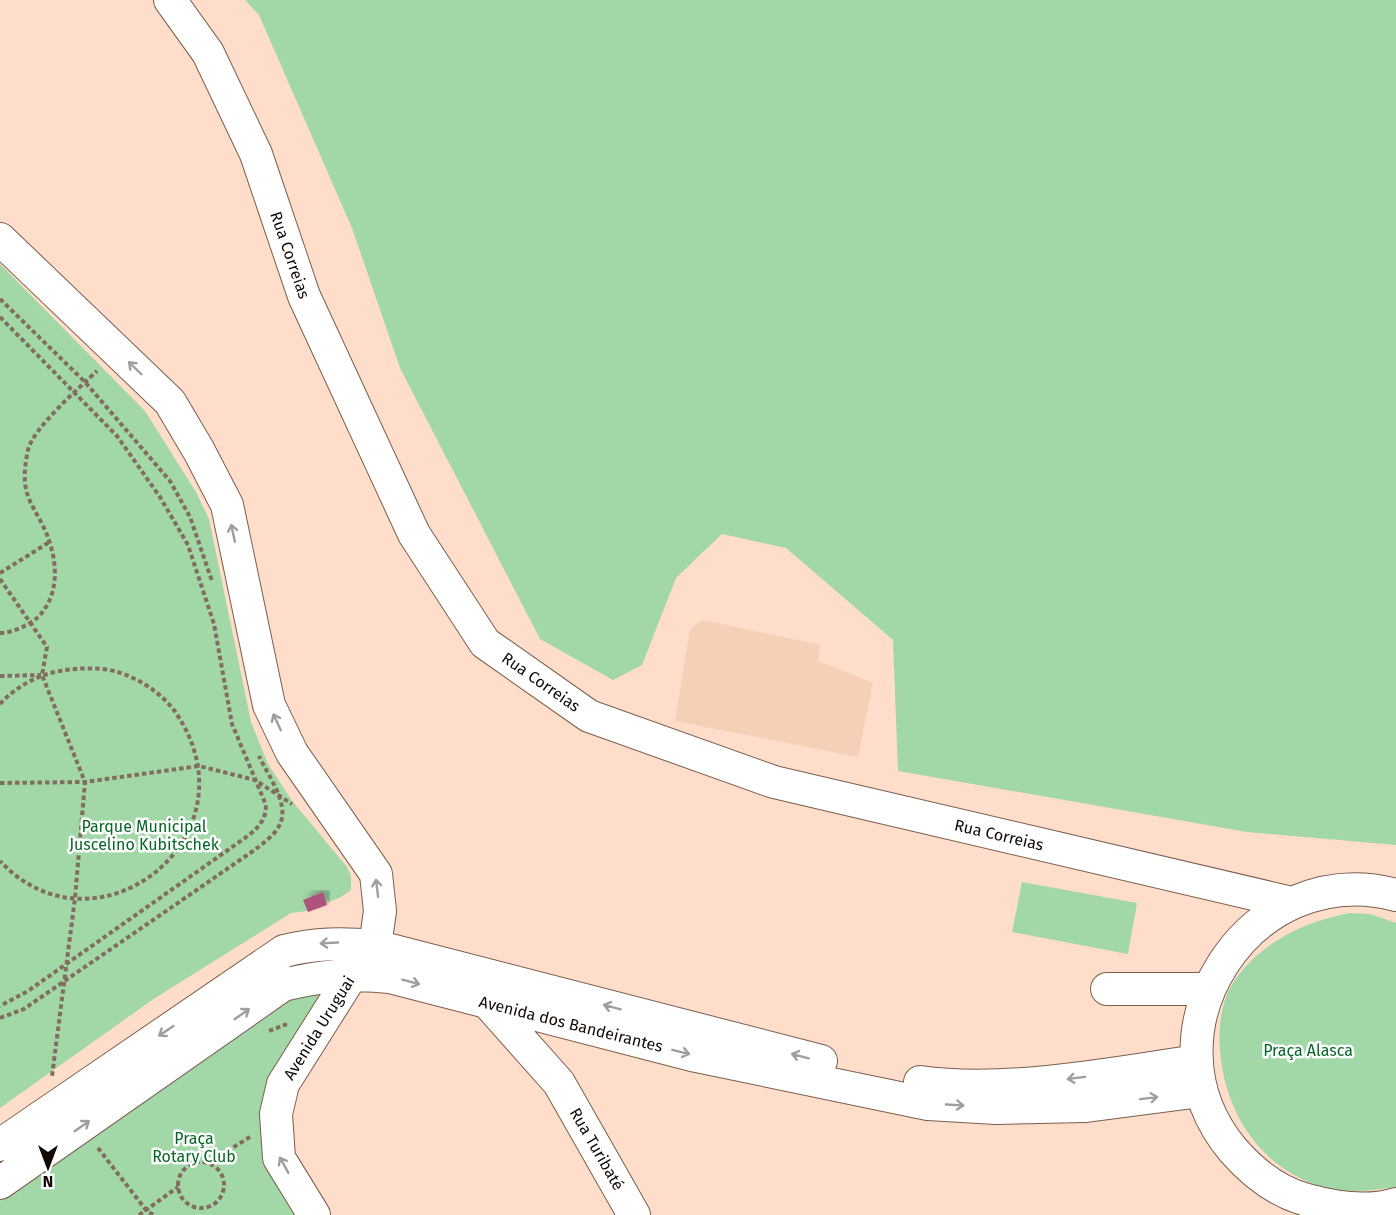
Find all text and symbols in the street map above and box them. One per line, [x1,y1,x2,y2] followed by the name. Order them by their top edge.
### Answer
[266,209,314,301] street label: Rua Correias
[128,360,143,375] one-way arrow
[226,524,238,543] one-way arrow
[498,648,584,716] street label: Rua Correias
[271,714,282,732] one-way arrow
[953,816,1045,854] street label: Rua Correias
[69,817,220,854] park label: Parque Municipal Juscelino Kubitschek
[372,878,383,898] one-way arrow
[320,938,340,949] one-way arrow
[279,973,359,1083] street label: Avenida Uruguai
[401,977,420,988] one-way arrow
[477,992,665,1056] street label: Avenida dos Bandeirantes
[602,1001,621,1012] one-way arrow
[233,1008,250,1020] one-way arrow
[158,1025,175,1037] one-way arrow
[1263,1041,1353,1061] park label: Praça Alasca
[671,1047,690,1059] one-way arrow
[791,1049,810,1061] one-way arrow
[1067,1073,1086,1084] one-way arrow
[1139,1092,1159,1103] one-way arrow
[944,1100,964,1111] one-way arrow
[566,1104,628,1194] street label: Rua Turibaté
[74,1120,90,1132] one-way arrow
[152,1129,236,1166] park label: Praça Rotary Club
[18,1137,78,1197] north arrow
[278,1157,290,1174] one-way arrow
[43,1172,53,1191] text: N

